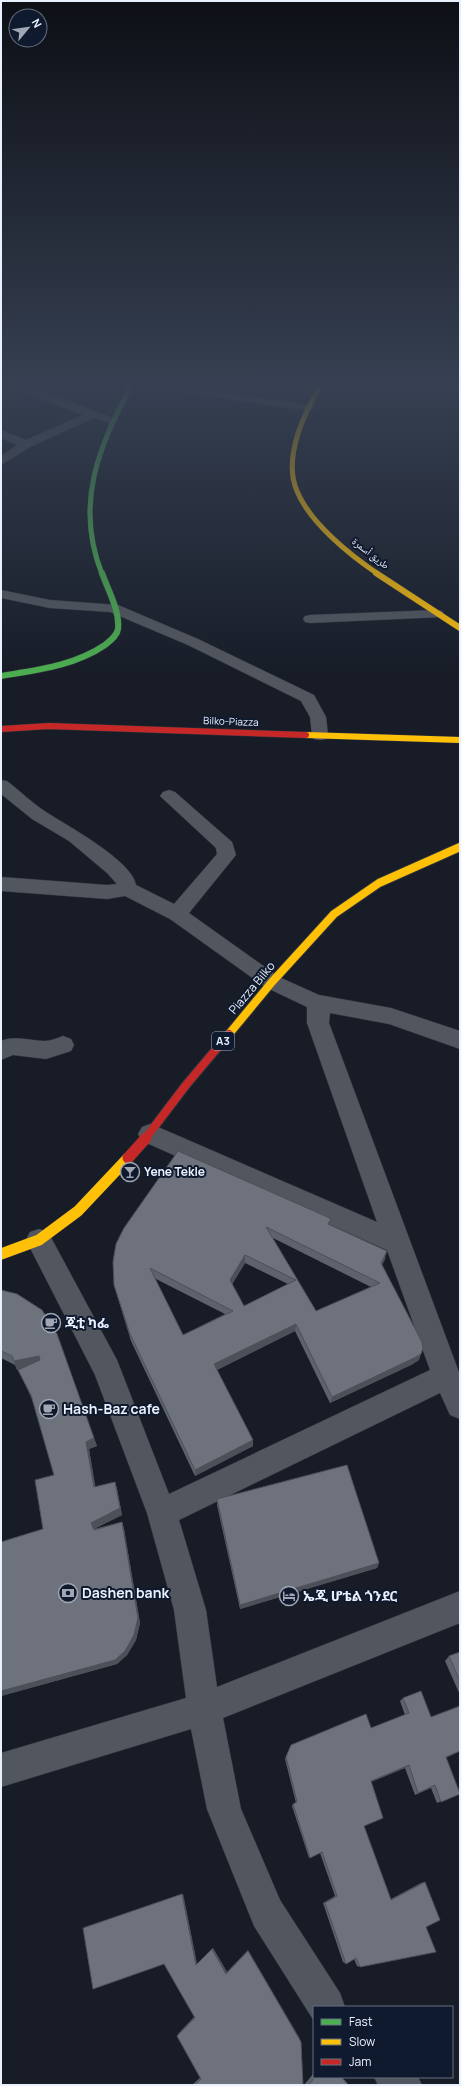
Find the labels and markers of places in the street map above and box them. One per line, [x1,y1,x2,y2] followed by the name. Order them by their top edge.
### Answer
[119,1161,141,1183] bar icon: Yene Tekle
[144,1163,205,1180] place label: Yene Tekle
[40,1312,62,1334] cafe icon: ጂቲ ካፌ
[65,1313,109,1332] place label: ጂቲ ካፌ
[38,1398,60,1420] cafe icon: Hash-Baz cafe
[63,1399,160,1418] place label: Hash-Baz cafe
[57,1582,79,1604] bank icon: Dashen bank
[82,1583,169,1602] place label: Dashen bank
[278,1585,300,1607] hotel icon: ኤጂ ሆቴል ጎንደር
[303,1586,398,1605] place label: ኤጂ ሆቴል ጎንደር

